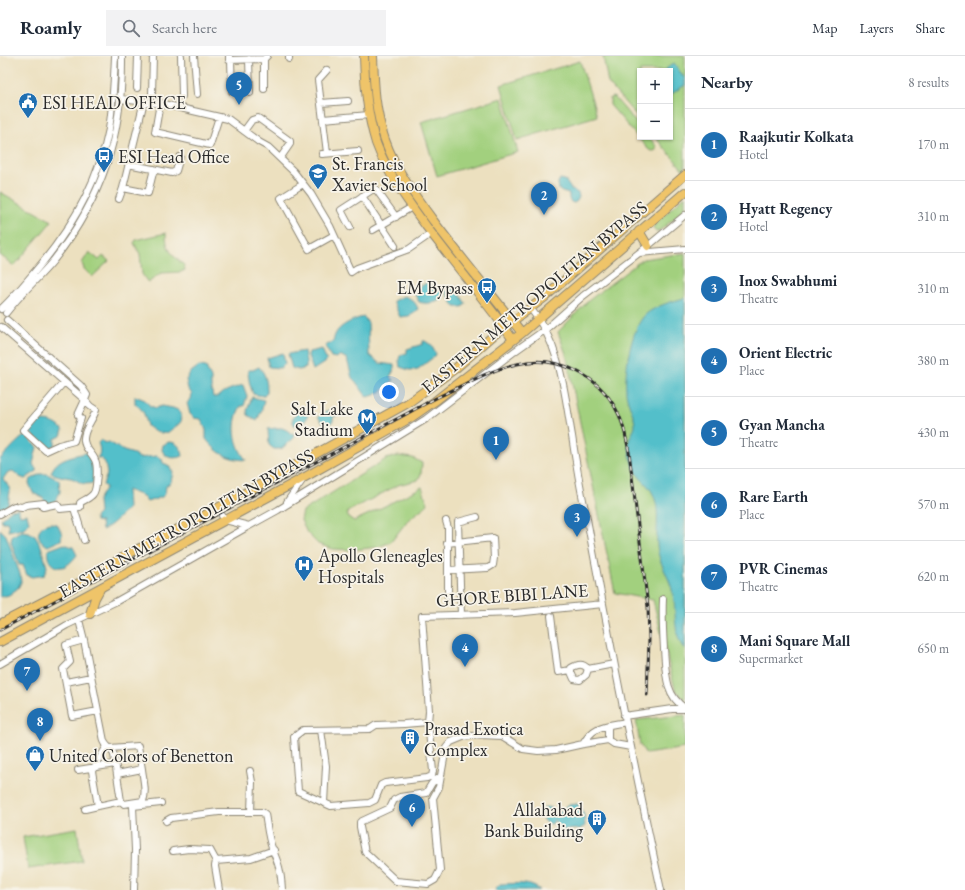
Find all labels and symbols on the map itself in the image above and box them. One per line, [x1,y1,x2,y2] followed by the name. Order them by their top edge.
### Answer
[226,72,252,105] pin: 5
[17,91,39,119] public building icon: ESI HEAD OFFICE
[42,91,186,114] place label: ESI HEAD OFFICE
[93,145,115,173] bus stop icon: ESI Head Office
[118,145,229,168] place label: ESI Head Office
[331,152,427,196] place label: St. Francis Xavier School
[307,162,329,190] school or university icon: St. Francis Xavier School
[531,182,557,215] pin: 2
[416,196,652,398] street label: EASTERN METROPOLITAN BYPASS
[397,276,473,299] place label: EM Bypass
[476,276,498,304] bus stop icon: EM Bypass
[379,382,399,402] your location
[291,397,353,441] place label: Salt Lake Stadium
[356,407,378,435] metro station icon: Salt Lake Stadium
[483,427,509,460] pin: 1
[54,443,318,603] street label: EASTERN METROPOLITAN BYPASS
[564,504,590,537] pin: 3
[317,544,443,588] place label: Apollo Gleneagles Hospitals
[293,554,315,582] hospital icon: Apollo Gleneagles Hospitals
[435,578,589,612] street label: GHORE BIBI LANE
[452,634,478,667] pin: 4
[14,658,40,691] pin: 7
[27,708,53,741] pin: 8
[424,717,524,761] place label: Prasad Exotica Complex
[399,727,421,755] building icon: Prasad Exotica Complex
[24,744,46,772] shop icon: United Colors of Benetton
[49,744,234,767] place label: United Colors of Benetton
[399,794,425,827] pin: 6
[484,798,584,842] place label: Allahabad Bank Building
[586,808,608,836] building icon: Allahabad Bank Building

